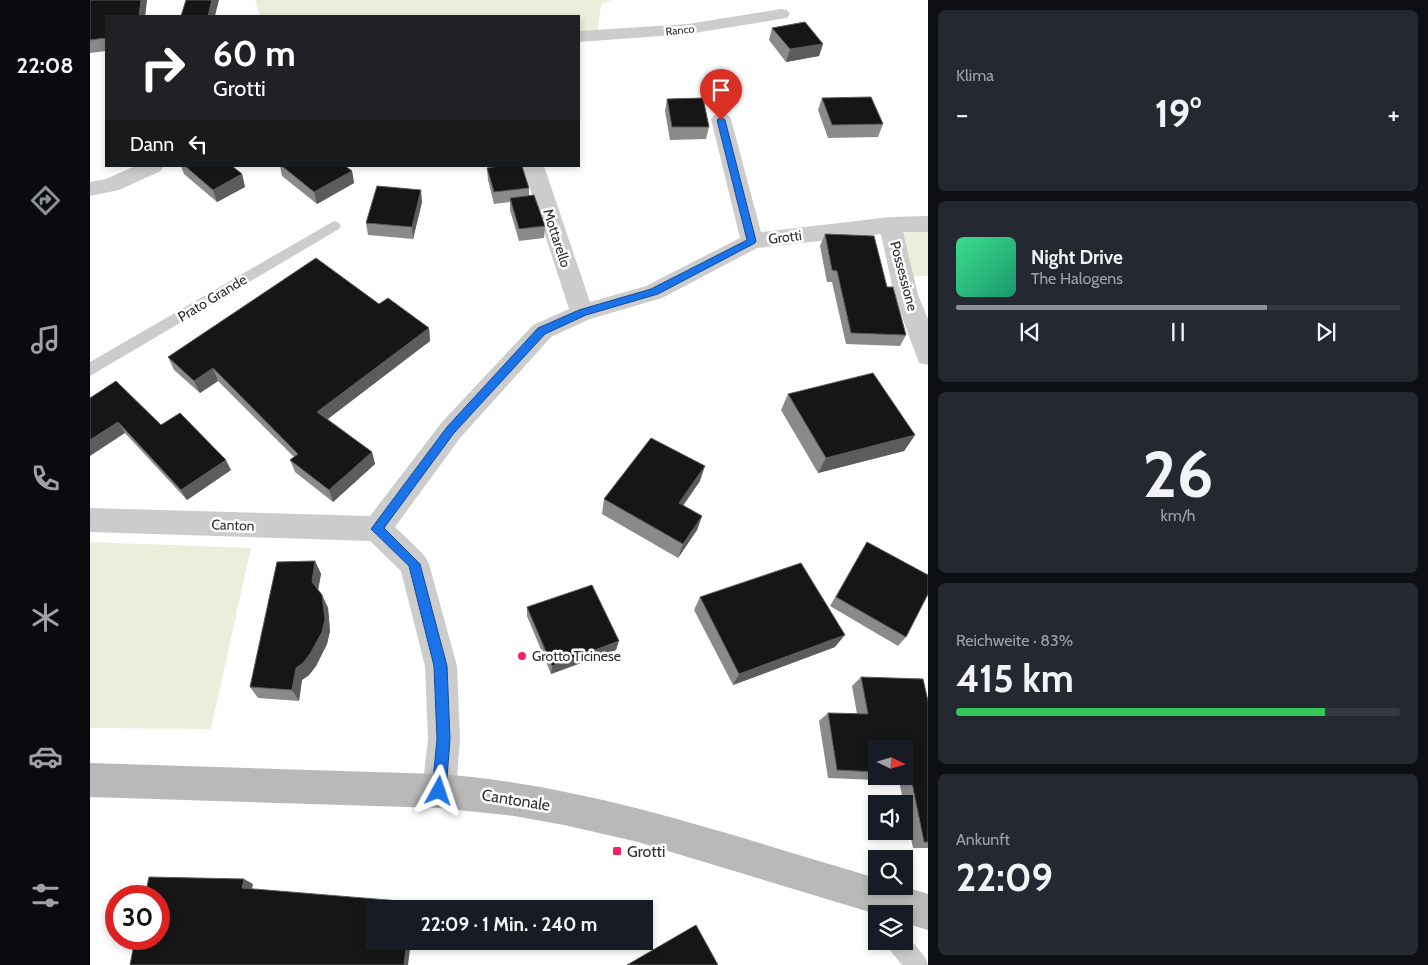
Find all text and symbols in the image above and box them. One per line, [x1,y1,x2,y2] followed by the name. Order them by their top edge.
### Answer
[665,22,695,38] street label: Ranco
[213,32,296,75] text: 60 m
[130,35,195,100] icon: right
[17,52,73,79] text: 22:08
[956,66,994,85] text: Klima
[700,69,742,120] pin
[213,75,266,102] text: Grotti
[707,76,735,104] icon: arrive
[1155,90,1201,137] text: 19°
[956,97,968,131] text: −
[1388,97,1400,131] text: +
[184,130,212,158] icon: left
[130,133,174,156] text: Dann
[28,183,63,218] icon: directions
[539,206,575,270] street label: Mottarello
[767,226,803,248] street label: Grotti
[886,239,922,313] street label: Possessione
[1031,246,1123,269] text: Night Drive
[1031,269,1123,288] text: The Halogens
[174,270,250,326] street label: Prato Grande
[1016,318,1044,346] icon: previous
[1164,318,1192,346] icon: pause
[1312,318,1340,346] icon: next
[28,322,63,357] icon: music
[1143,434,1213,513] text: 26
[28,461,63,496] icon: phone
[1160,506,1196,525] text: km/h
[211,515,255,535] street label: Canton
[28,600,63,635] icon: climate
[956,631,1073,650] text: Reichweite · 83%
[532,647,621,665] place label: Grotto Ticinese
[516,650,528,662] marker: Grotto Ticinese
[956,655,1074,702] text: 415 km
[28,739,63,774] icon: car
[868,740,912,785] north arrow
[868,740,913,950] map controls
[412,764,464,816] position arrow
[480,785,552,815] street label: Cantonale
[868,795,913,840] button: sound
[956,830,1010,849] text: Ankunft
[627,842,665,861] place label: Grotti
[611,845,623,857] marker: Grotti
[868,850,913,895] button: search
[956,854,1053,901] text: 22:09
[28,878,63,913] icon: filters
[105,885,170,950] speed limit sign: 30
[868,905,913,950] button: layers
[421,913,597,936] text: 22:09 · 1 Min. · 240 m

